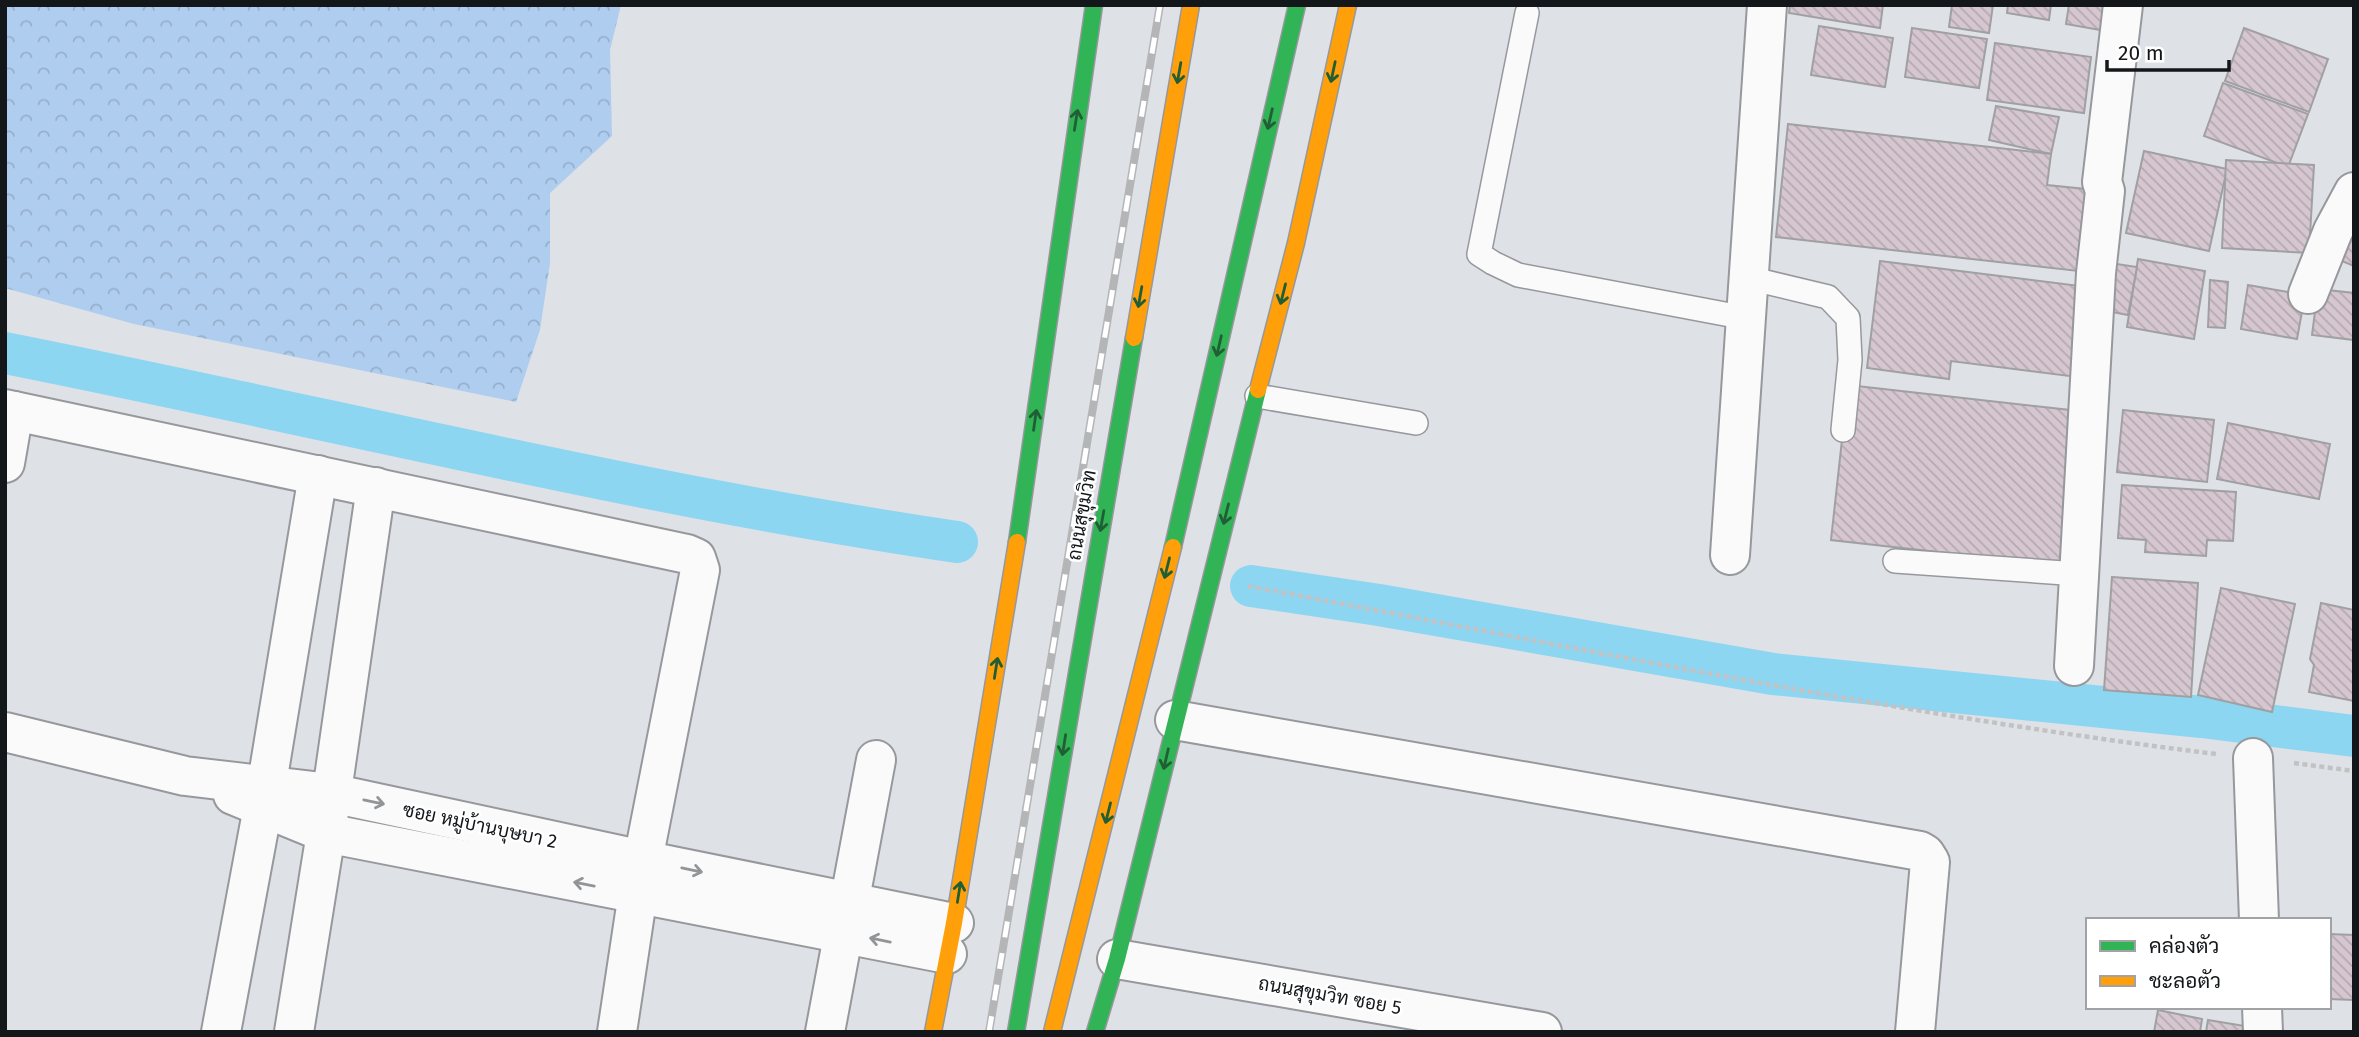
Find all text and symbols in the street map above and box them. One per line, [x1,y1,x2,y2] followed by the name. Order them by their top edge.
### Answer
[2107,28,2230,72] scale bar
[2118,40,2164,66] text: 20 m
[1326,60,1340,83] one-way arrow
[1172,61,1185,83] one-way arrow
[1263,107,1276,130] one-way arrow
[1070,109,1083,132] one-way arrow
[1276,282,1289,304] one-way arrow
[1133,285,1146,308] one-way arrow
[1211,334,1225,357] one-way arrow
[1029,409,1042,432] one-way arrow
[1062,468,1102,562] street label: ถนนสุขุมวิท
[1219,502,1232,525] one-way arrow
[1095,509,1108,532] one-way arrow
[1160,556,1173,579] one-way arrow
[990,657,1003,680] one-way arrow
[1057,733,1070,756] one-way arrow
[1159,747,1172,770] one-way arrow
[362,796,385,809] one-way arrow
[400,798,559,855] street label: ซอย หมู่บ้านบุษบา 2
[1101,801,1114,824] one-way arrow
[680,864,703,878] one-way arrow
[573,877,596,890] one-way arrow
[953,882,966,904] one-way arrow
[2086,918,2331,1009] legend
[869,933,892,947] one-way arrow
[2149,933,2219,959] text: คล่องตัว
[2149,968,2221,994] text: ชะลอตัว
[1256,972,1403,1020] street label: ถนนสุขุมวิท ซอย 5

